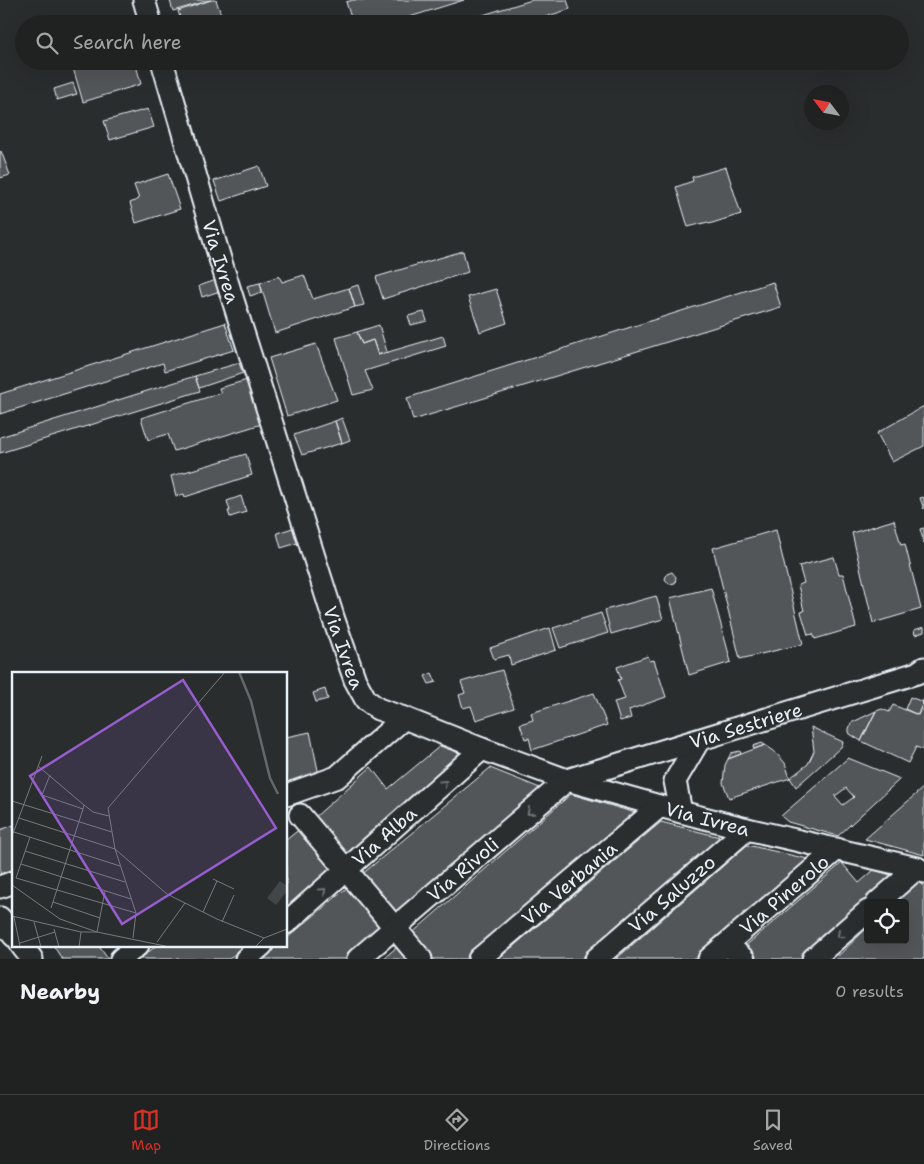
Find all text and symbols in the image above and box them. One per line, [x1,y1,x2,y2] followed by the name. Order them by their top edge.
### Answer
[15,15,909,70] search box
[33,29,61,57] icon: search
[73,30,182,55] text: Search here
[804,85,849,130] north arrow
[197,217,246,307] street label: Via Ivrea
[318,603,370,694] street label: Via Ivrea
[12,672,288,946] inset map
[686,696,805,754] street label: Via Sestriere
[439,780,448,789] one-way arrow
[662,796,753,842] street label: Via Ivrea
[346,800,422,872] street label: Via Alba
[527,806,536,814] one-way arrow
[422,831,504,907] street label: Via Rivoli
[516,835,622,930] street label: Via Verbania
[623,849,721,938] street label: Via Saluzzo
[734,849,834,940] street label: Via Pinerolo
[317,888,326,897] one-way arrow
[864,899,909,944] map controls
[864,899,909,944] button: locate
[837,929,846,938] one-way arrow
[20,978,100,1006] text: Nearby
[835,981,904,1002] text: 0 results
[131,1106,161,1154] tab: Map
[424,1106,491,1154] tab: Directions
[753,1106,793,1154] tab: Saved

